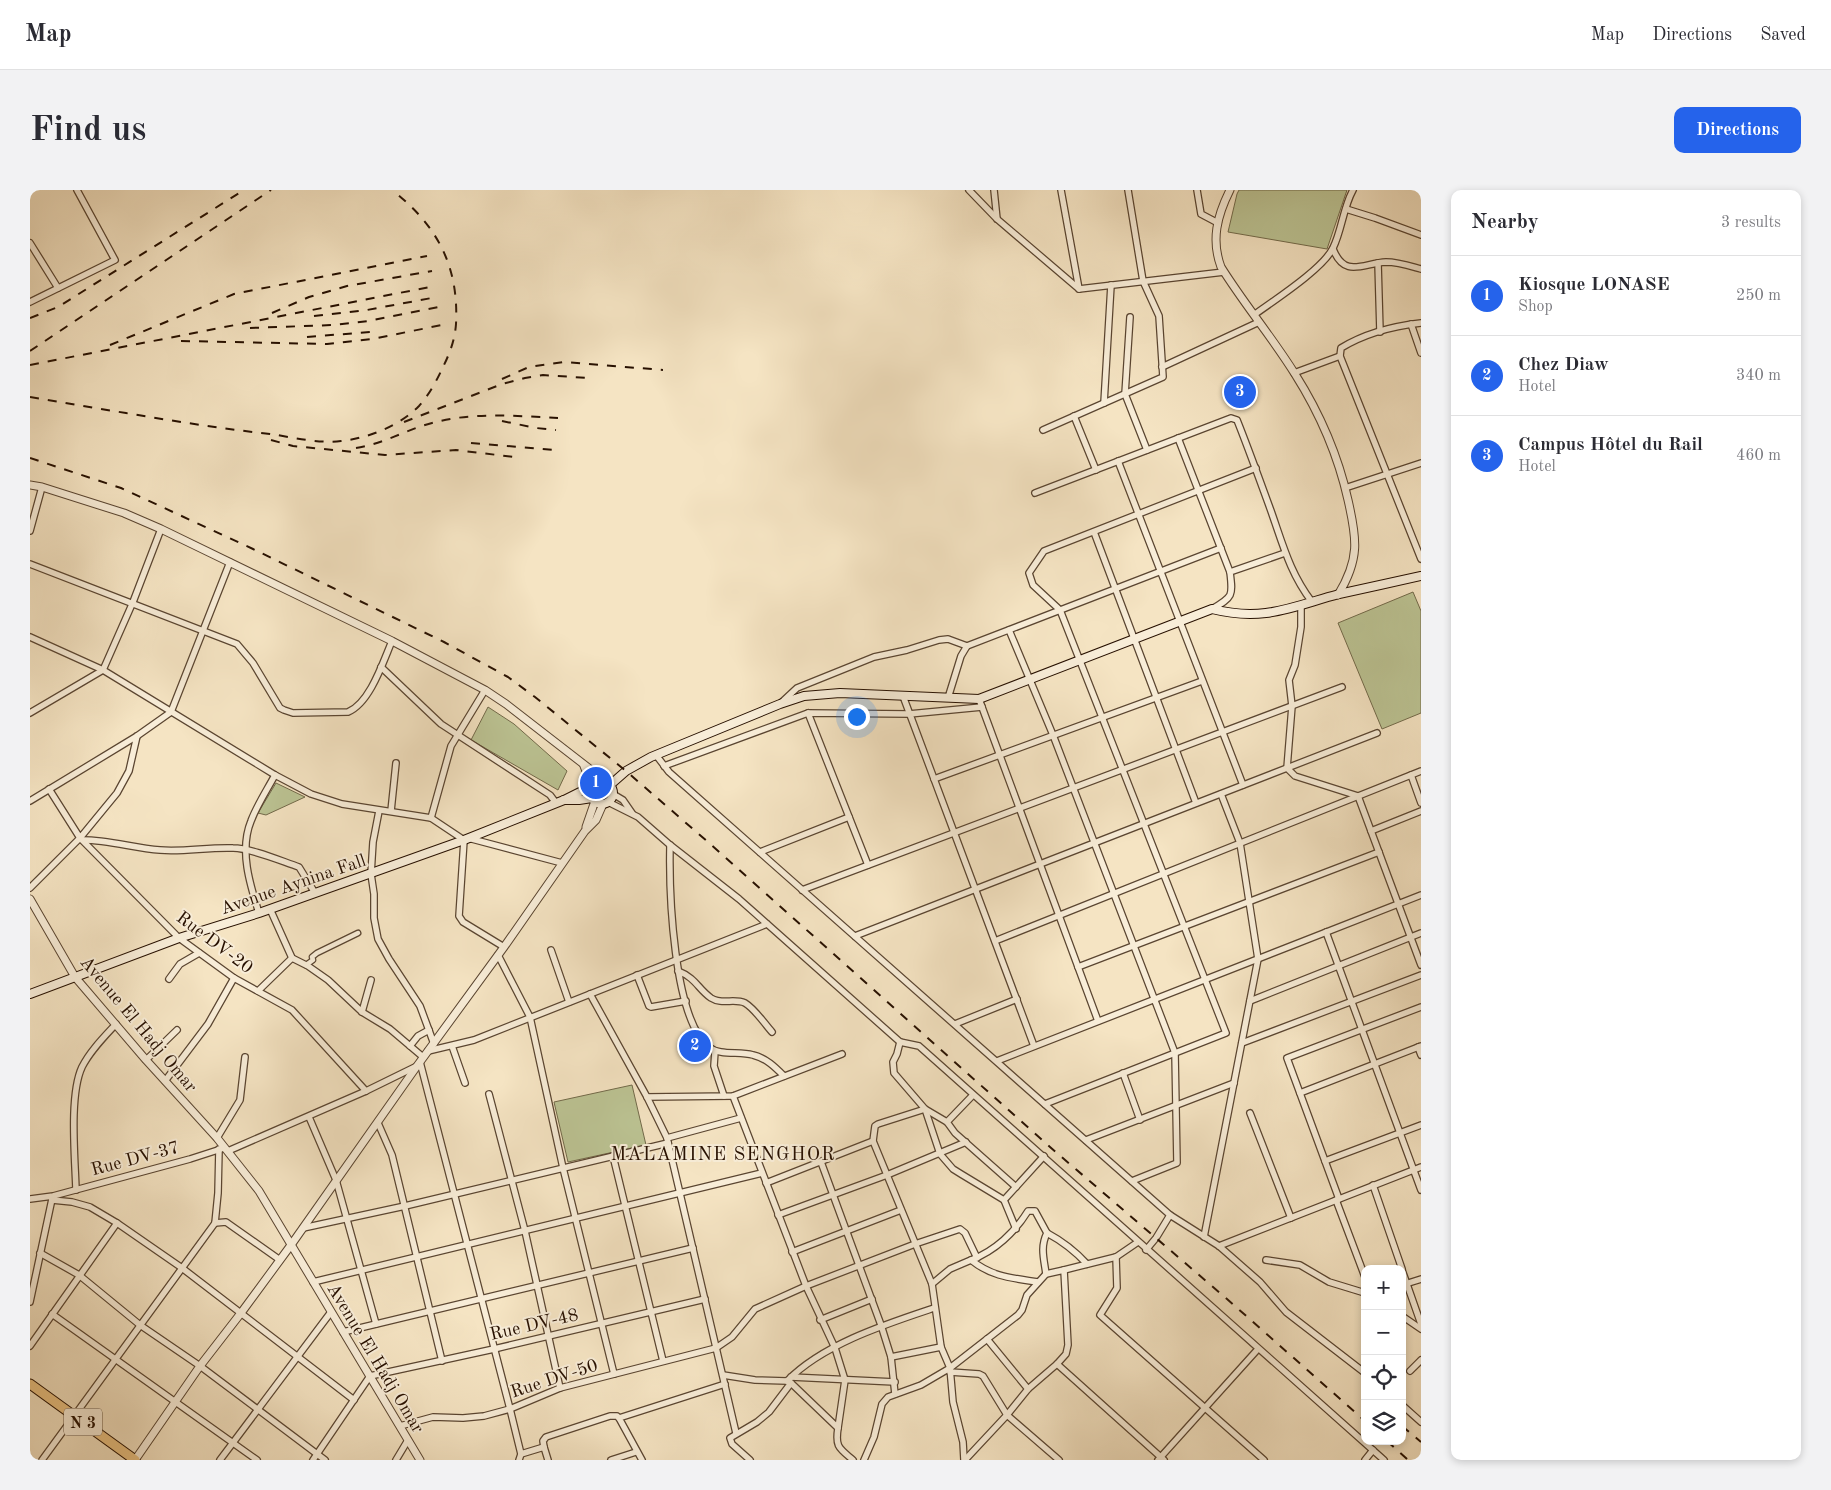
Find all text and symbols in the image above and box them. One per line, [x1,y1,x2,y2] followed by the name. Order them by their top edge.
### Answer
[25,23,72,47] text: Map
[1591,26,1624,44] text: Map
[1652,26,1732,44] text: Directions
[1760,26,1806,44] text: Saved
[1674,107,1801,153] button: Directions
[30,113,146,148] text: Find us
[1471,212,1539,233] text: Nearby
[1721,215,1781,231] text: 3 results
[1518,276,1670,295] text: Kiosque LONASE
[1482,288,1492,304] text: 1
[1736,288,1781,304] text: 250 m
[1518,299,1553,315] text: Shop
[1518,356,1609,375] text: Chez Diaw
[1482,368,1492,384] text: 2
[1736,368,1781,384] text: 340 m
[1224,373,1256,411] pin: 3
[1518,379,1556,395] text: Hotel
[1518,436,1703,455] text: Campus Hôtel du Rail
[1482,448,1492,464] text: 3
[1736,448,1781,464] text: 460 m
[1518,459,1556,475] text: Hotel
[844,704,870,730] your location
[580,764,612,802] pin: 1
[218,852,369,918] street label: Avenue Aynina Fall
[173,908,256,977] street label: Rue DV-20
[76,953,200,1096] street label: Avenue El Hadj Omar
[679,1027,711,1065] pin: 2
[89,1139,181,1179] street label: Rue DV-37
[610,1146,836,1165] district label: MALAMINE SENGHOR
[1361,1265,1406,1445] map controls
[1361,1265,1406,1310] button: +
[323,1281,427,1437] street label: Avenue El Hadj Omar
[488,1306,580,1344] street label: Rue DV-48
[1361,1310,1406,1355] button: −
[1361,1355,1406,1400] button: locate
[508,1356,600,1401] street label: Rue DV-50
[1361,1400,1406,1445] button: layers
[64,1408,102,1436] road number: N 3

